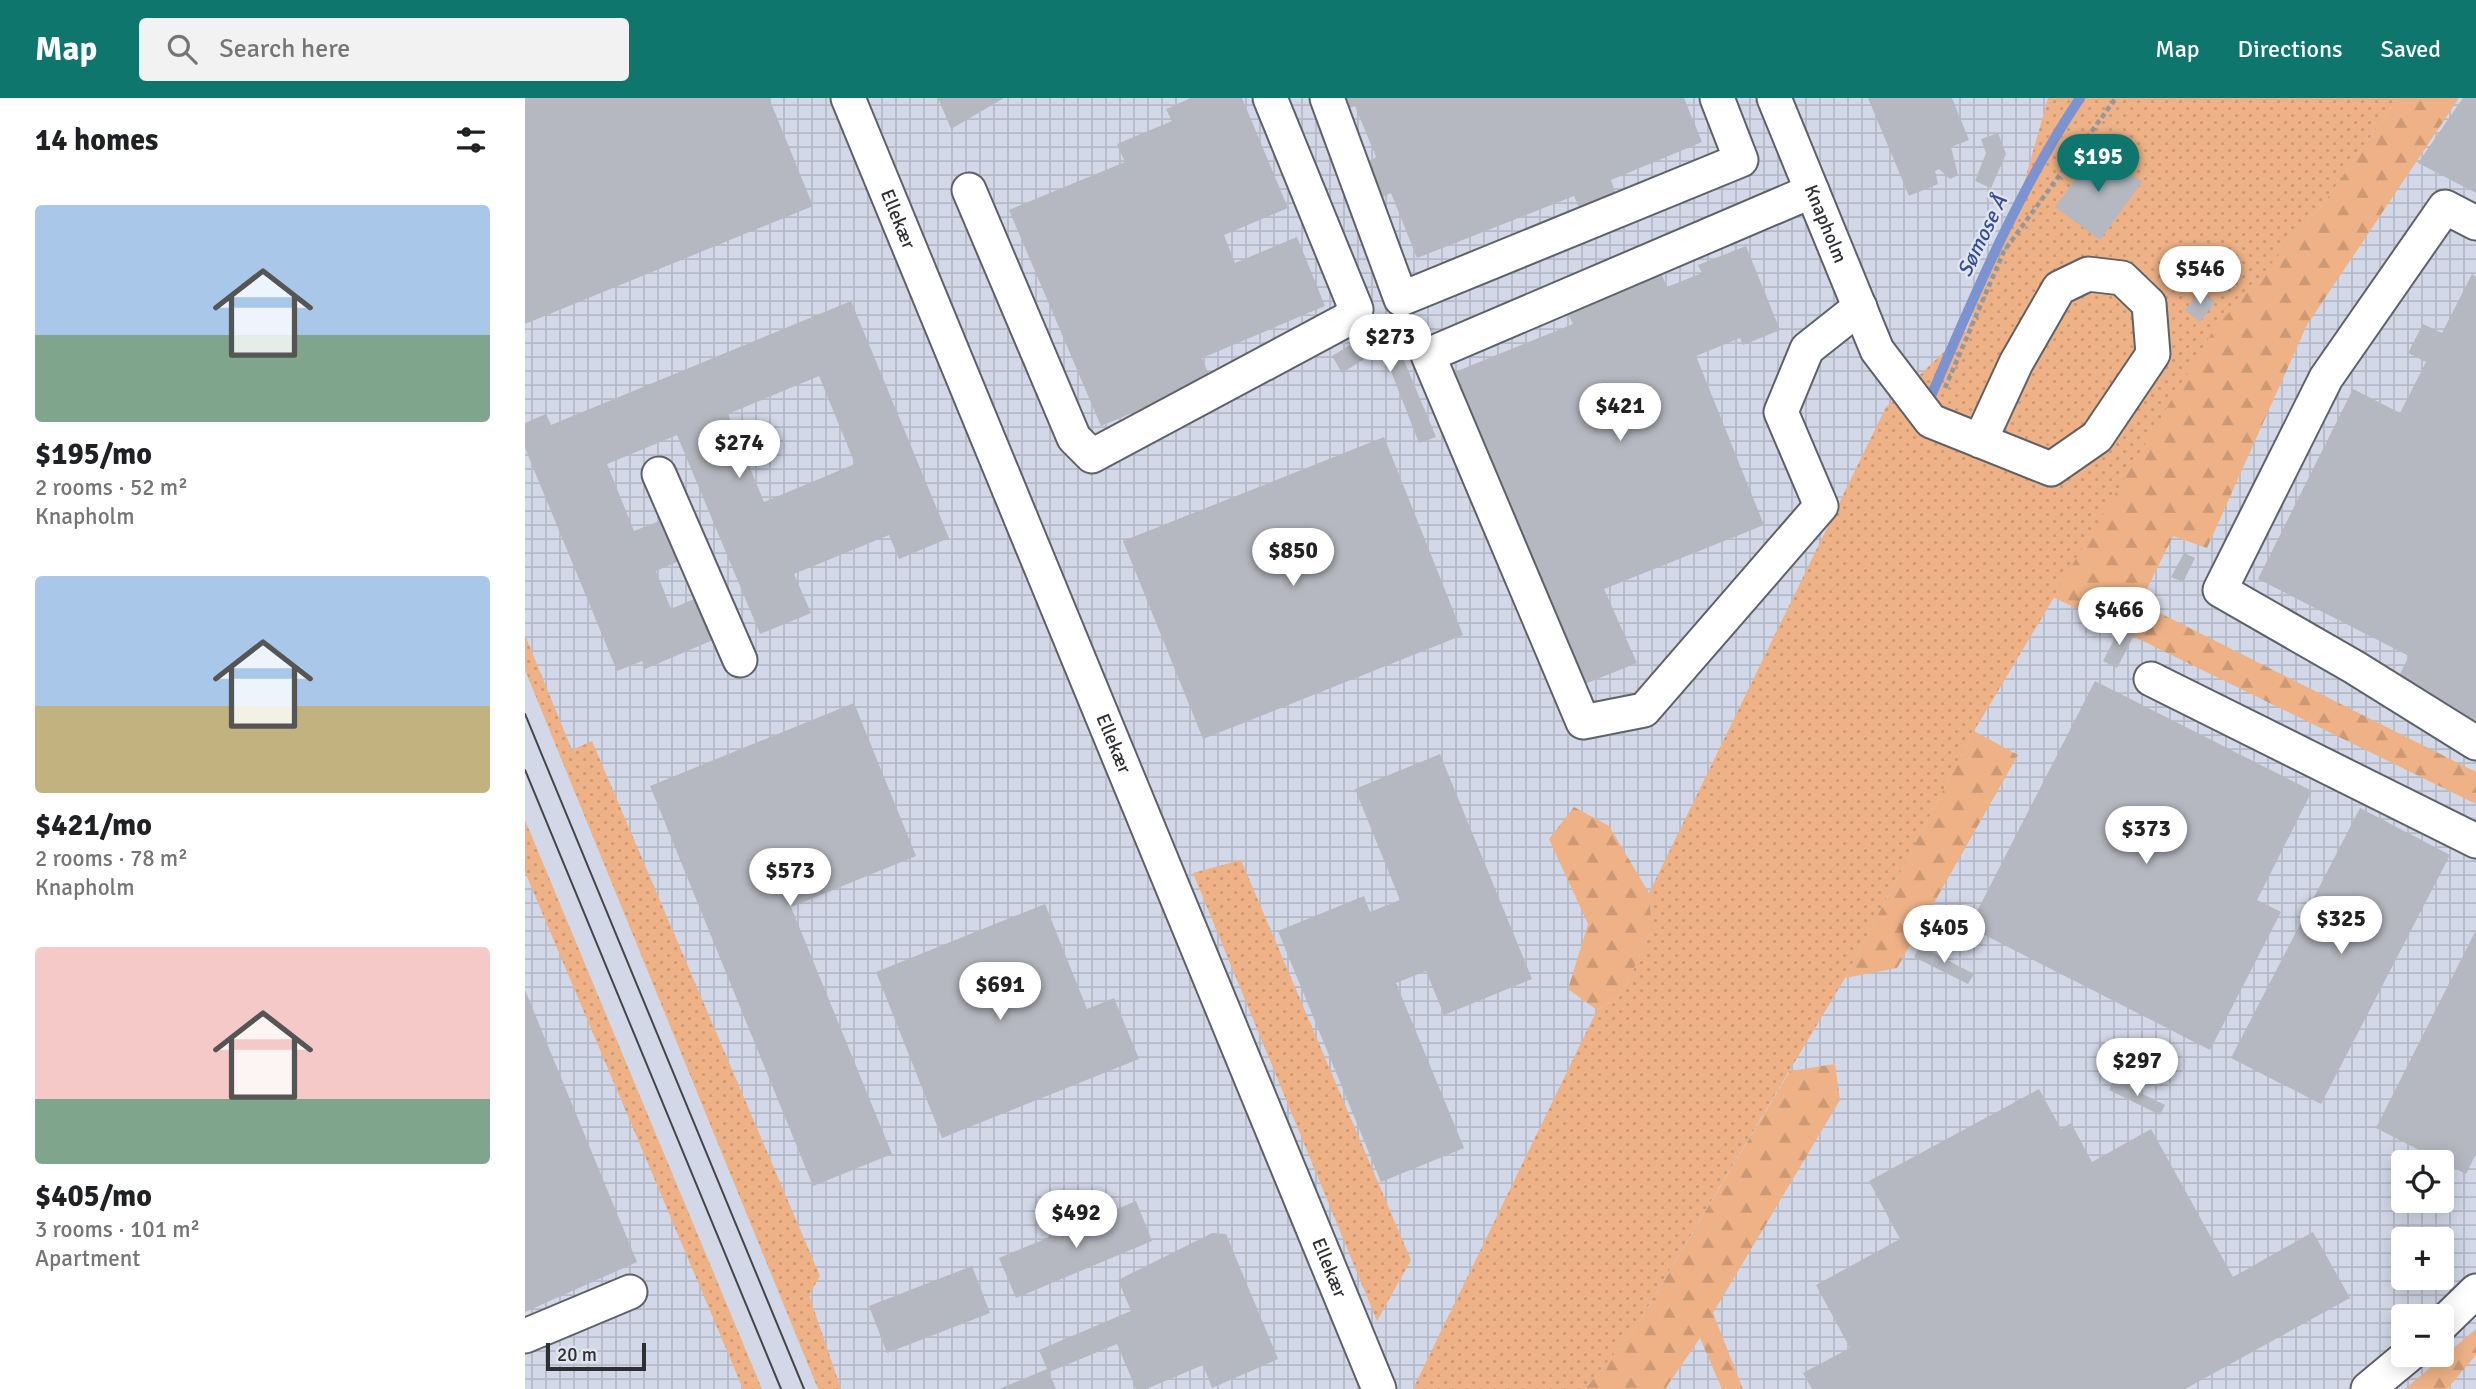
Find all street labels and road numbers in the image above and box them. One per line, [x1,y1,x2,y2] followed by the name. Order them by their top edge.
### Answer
[1799,181,1852,267] street label: Knapholm
[875,186,921,253] street label: Ellekær
[1091,710,1136,777] street label: Ellekær
[1306,1234,1352,1301] street label: Ellekær

